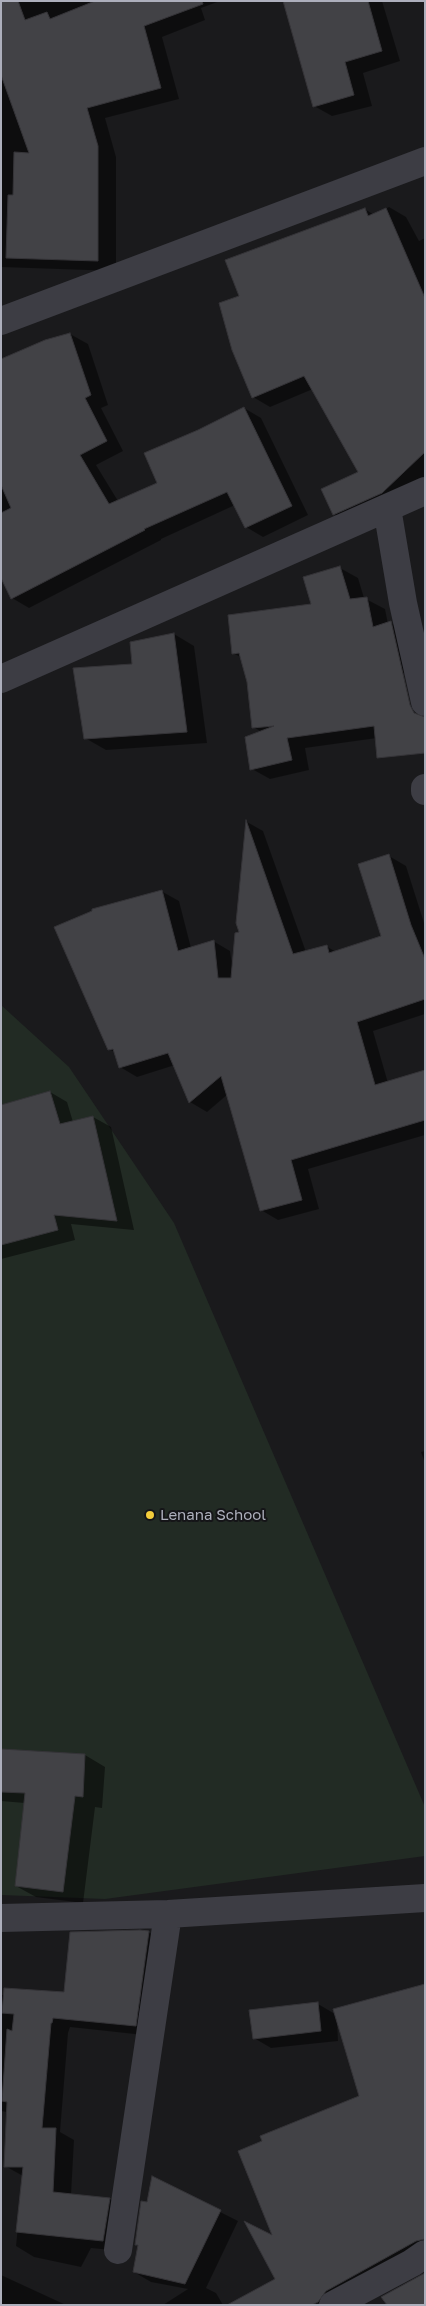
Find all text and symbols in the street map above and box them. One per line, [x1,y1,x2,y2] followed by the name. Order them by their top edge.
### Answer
[160,1506,266,1524] place label: Lenana School
[144,1509,156,1521] marker: Lenana School

